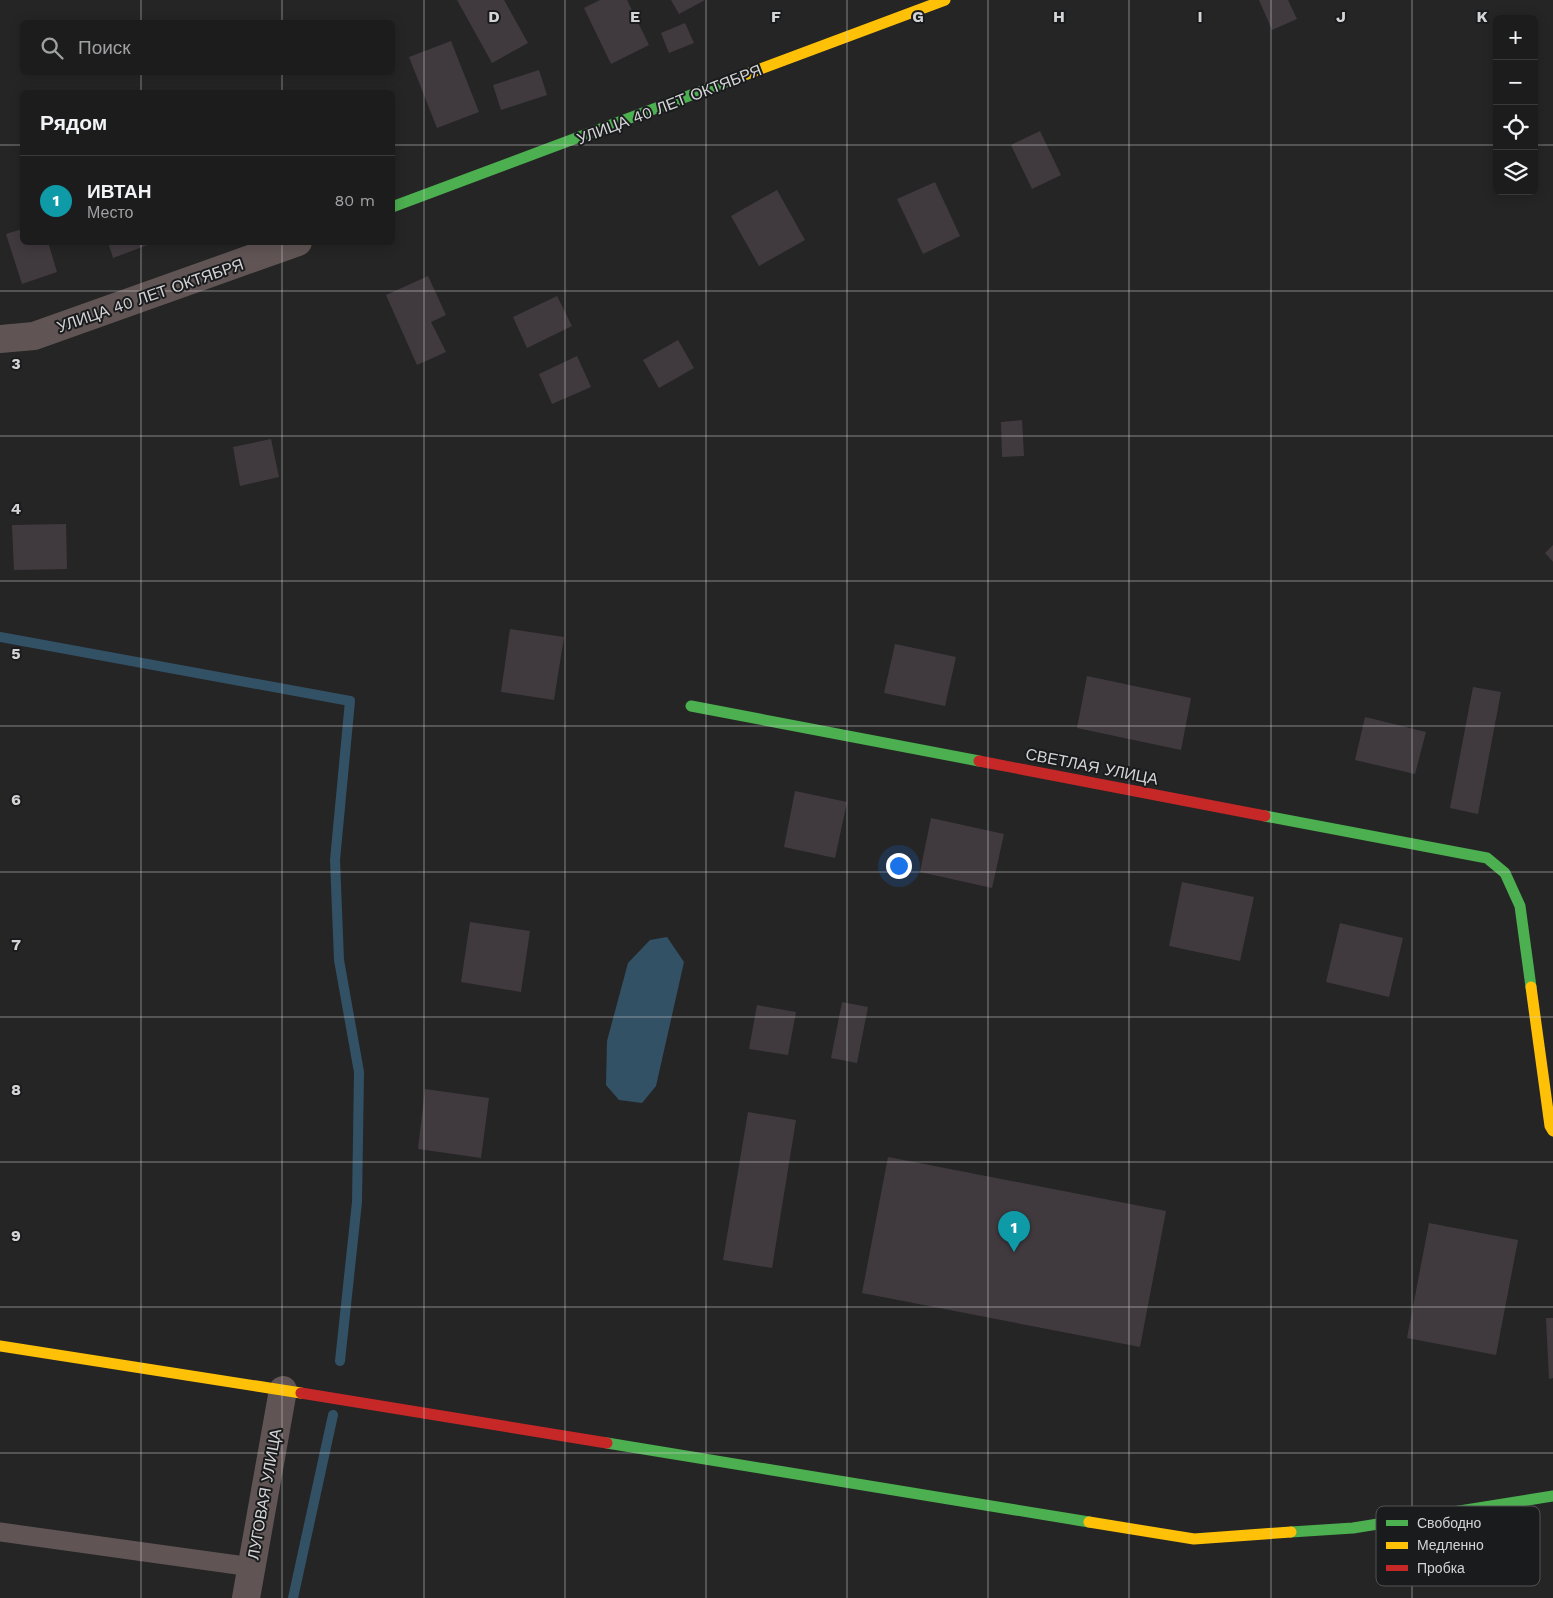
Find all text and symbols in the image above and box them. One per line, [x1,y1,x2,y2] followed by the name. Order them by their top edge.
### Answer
[488,7,500,26] text: D
[630,7,640,26] text: E
[771,7,781,26] text: F
[912,7,924,26] text: G
[1053,7,1065,26] text: H
[1197,7,1203,26] text: I
[1336,7,1346,26] text: J
[1476,7,1488,26] text: K
[1493,15,1538,195] map controls
[1493,15,1538,60] button: +
[20,20,395,75] search box
[38,34,66,62] icon: search
[78,36,131,59] text: Поиск
[574,60,764,149] street label: УЛИЦА 40 ЛЕТ ОКТЯБРЯ
[1493,60,1538,105] button: −
[1493,105,1538,150] button: locate
[40,110,107,135] text: Рядом
[1493,150,1538,195] button: layers
[87,180,152,203] text: ИВТАН
[53,191,59,210] text: 1
[334,191,375,210] text: 80 m
[87,203,133,222] text: Место
[54,255,246,336] street label: УЛИЦА 40 ЛЕТ ОКТЯБРЯ
[11,354,21,373] text: 3
[11,499,21,518] text: 4
[11,644,21,663] text: 5
[1024,744,1160,789] street label: СВЕТЛАЯ УЛИЦА
[11,790,21,809] text: 6
[886,853,912,879] your location
[11,935,21,954] text: 7
[11,1080,21,1099] text: 8
[998,1211,1030,1252] pin: 1
[11,1226,21,1245] text: 9
[244,1427,285,1561] street label: ЛУГОВАЯ УЛИЦА
[1376,1506,1540,1586] legend
[1417,1515,1482,1531] text: Свободно
[1417,1537,1484,1553] text: Медленно
[1417,1560,1465,1576] text: Пробка

